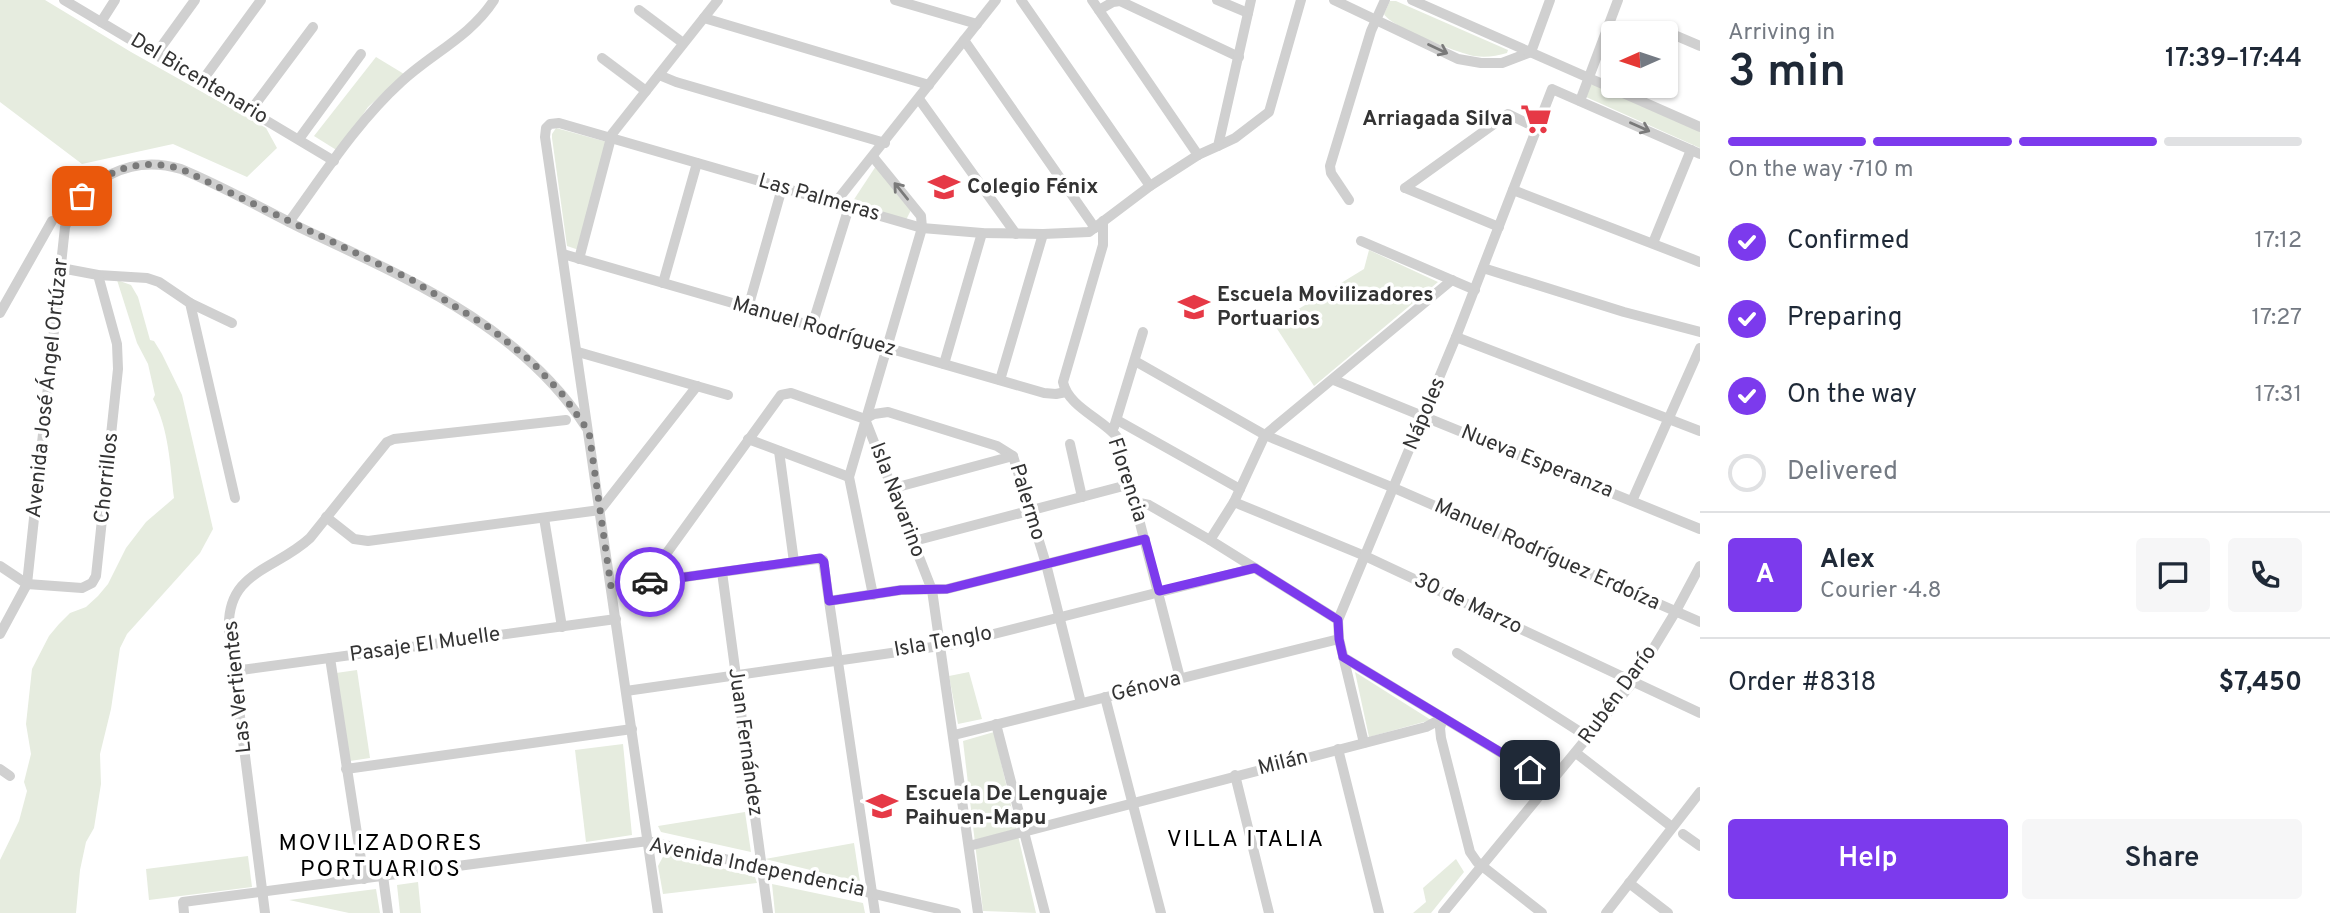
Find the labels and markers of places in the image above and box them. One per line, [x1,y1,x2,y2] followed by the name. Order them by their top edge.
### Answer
[1519,102,1553,136] supermarket icon: Arriagada Silva
[1362,106,1513,133] place label: Arriagada Silva
[52,166,112,226] pin
[927,170,961,204] school or university icon: Colegio Fénix
[967,174,1098,201] place label: Colegio Fénix
[1217,282,1434,333] place label: Escuela Movilizadores Portuarios
[1177,290,1211,324] school or university icon: Escuela Movilizadores Portuarios
[1500,740,1560,800] pin
[905,781,1108,832] place label: Escuela De Lenguaje Paihuen-Mapu
[865,789,899,823] school or university icon: Escuela De Lenguaje Paihuen-Mapu

